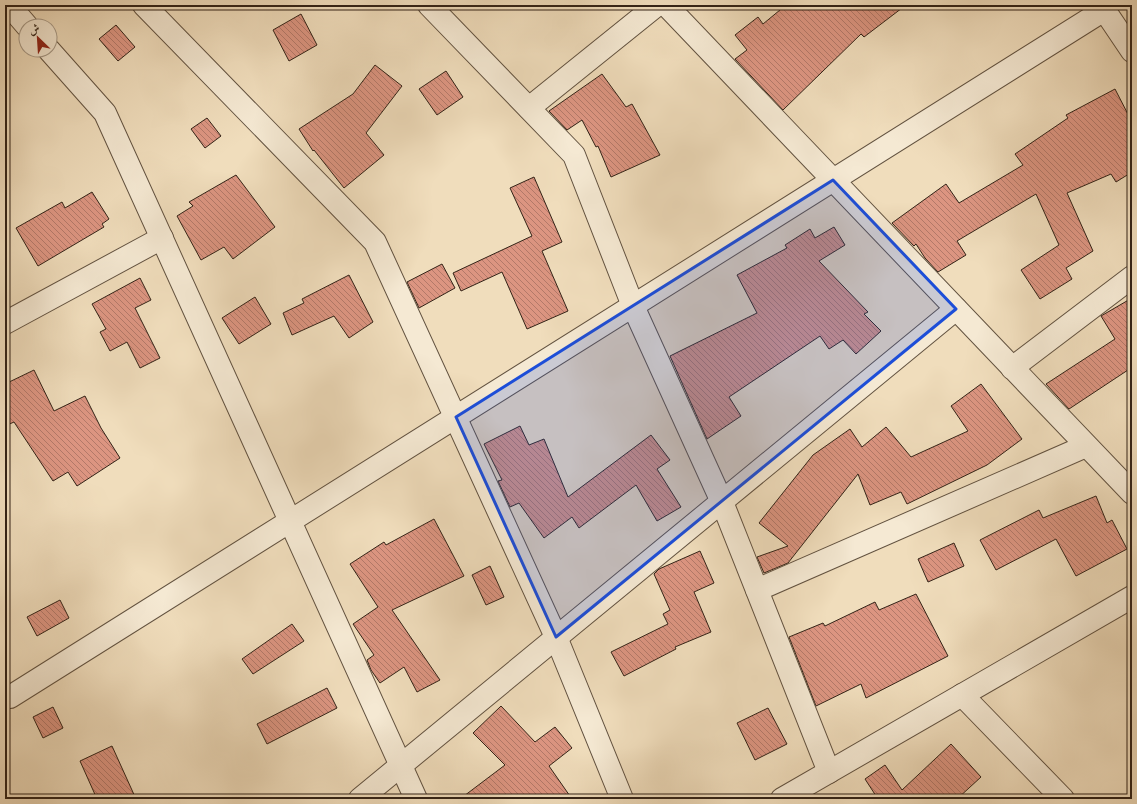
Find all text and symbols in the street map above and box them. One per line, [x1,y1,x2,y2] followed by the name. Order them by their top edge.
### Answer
[18,18,58,58] north arrow
[26,21,42,38] text: ش

